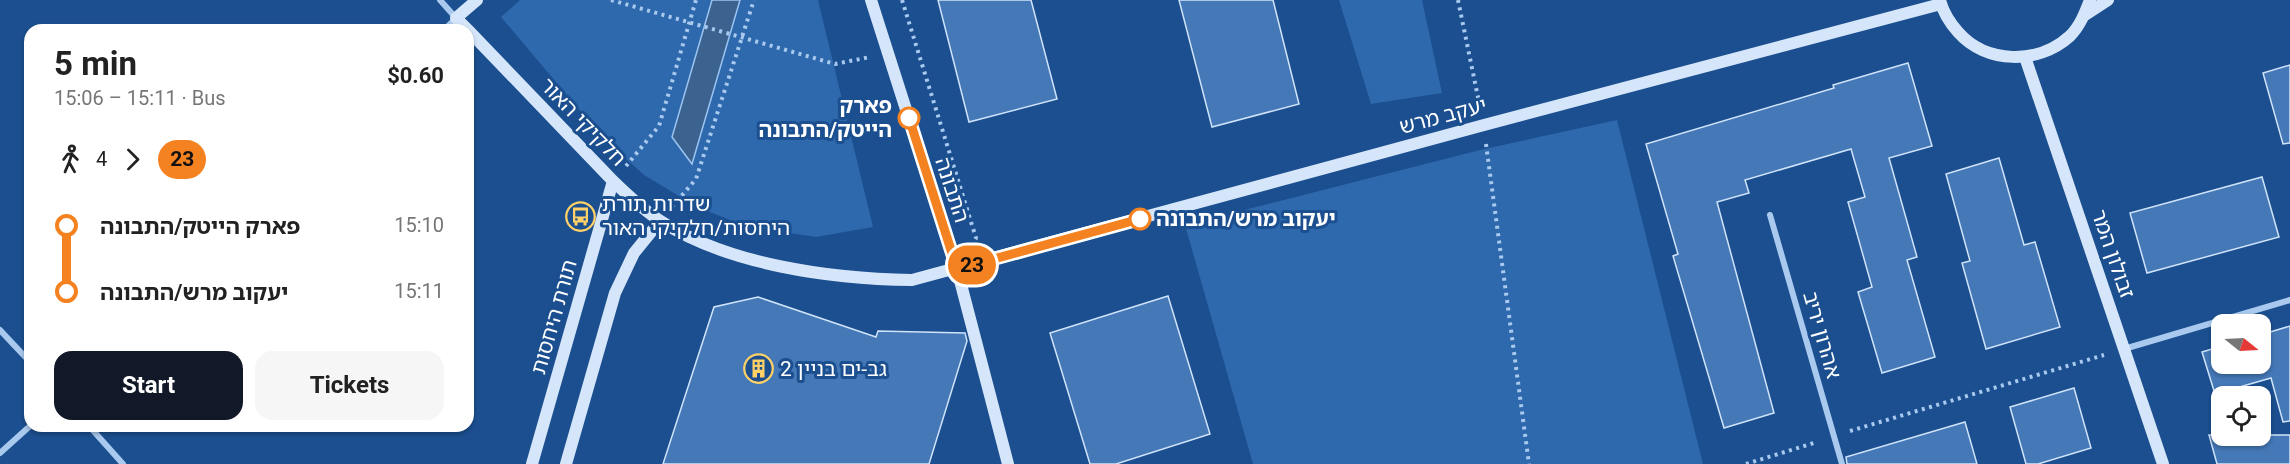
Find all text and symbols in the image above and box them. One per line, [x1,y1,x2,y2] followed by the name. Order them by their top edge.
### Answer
[54,44,137,83] text: 5 min
[387,63,444,88] text: $0.60
[535,73,631,171] street label: חלקיקי האור
[54,86,226,110] text: 15:06 – 15:11 · Bus
[1397,93,1489,139] street label: יעקב מרש
[758,94,892,142] place label: פארק הייטק/התבונה
[898,107,920,129] marker: פארק הייטק/התבונה
[54,143,87,176] icon: walk
[116,143,149,176] icon: forward
[96,147,107,171] text: 4
[170,147,194,171] text: 23
[930,154,974,226] street label: התבונה
[602,192,790,240] place label: שדרות תורת היחסות/חלקיקי האור
[565,200,597,232] bus stop icon: שדרות תורת היחסות/חלקיקי האור
[2087,206,2139,302] street label: זבולון המר
[1156,207,1336,231] place label: יעקוב מרש/התבונה
[1129,208,1151,230] marker: יעקוב מרש/התבונה
[394,213,444,237] text: 15:10
[100,214,300,239] text: פארק הייטק/התבונה
[945,246,999,284] line badge: 23
[960,253,984,277] text: 23
[526,257,582,377] street label: תורת היחסות
[394,279,444,303] text: 15:11
[100,280,288,305] text: יעקוב מרש/התבונה
[1798,289,1846,381] street label: אהרון יריב
[2211,314,2271,374] north arrow
[2211,314,2271,446] map controls
[54,351,243,420] button: Start
[255,351,444,420] button: Tickets
[743,353,775,385] building icon: גב-ים בניין 2
[780,357,887,381] place label: גב-ים בניין 2
[2211,386,2271,446] button: locate

